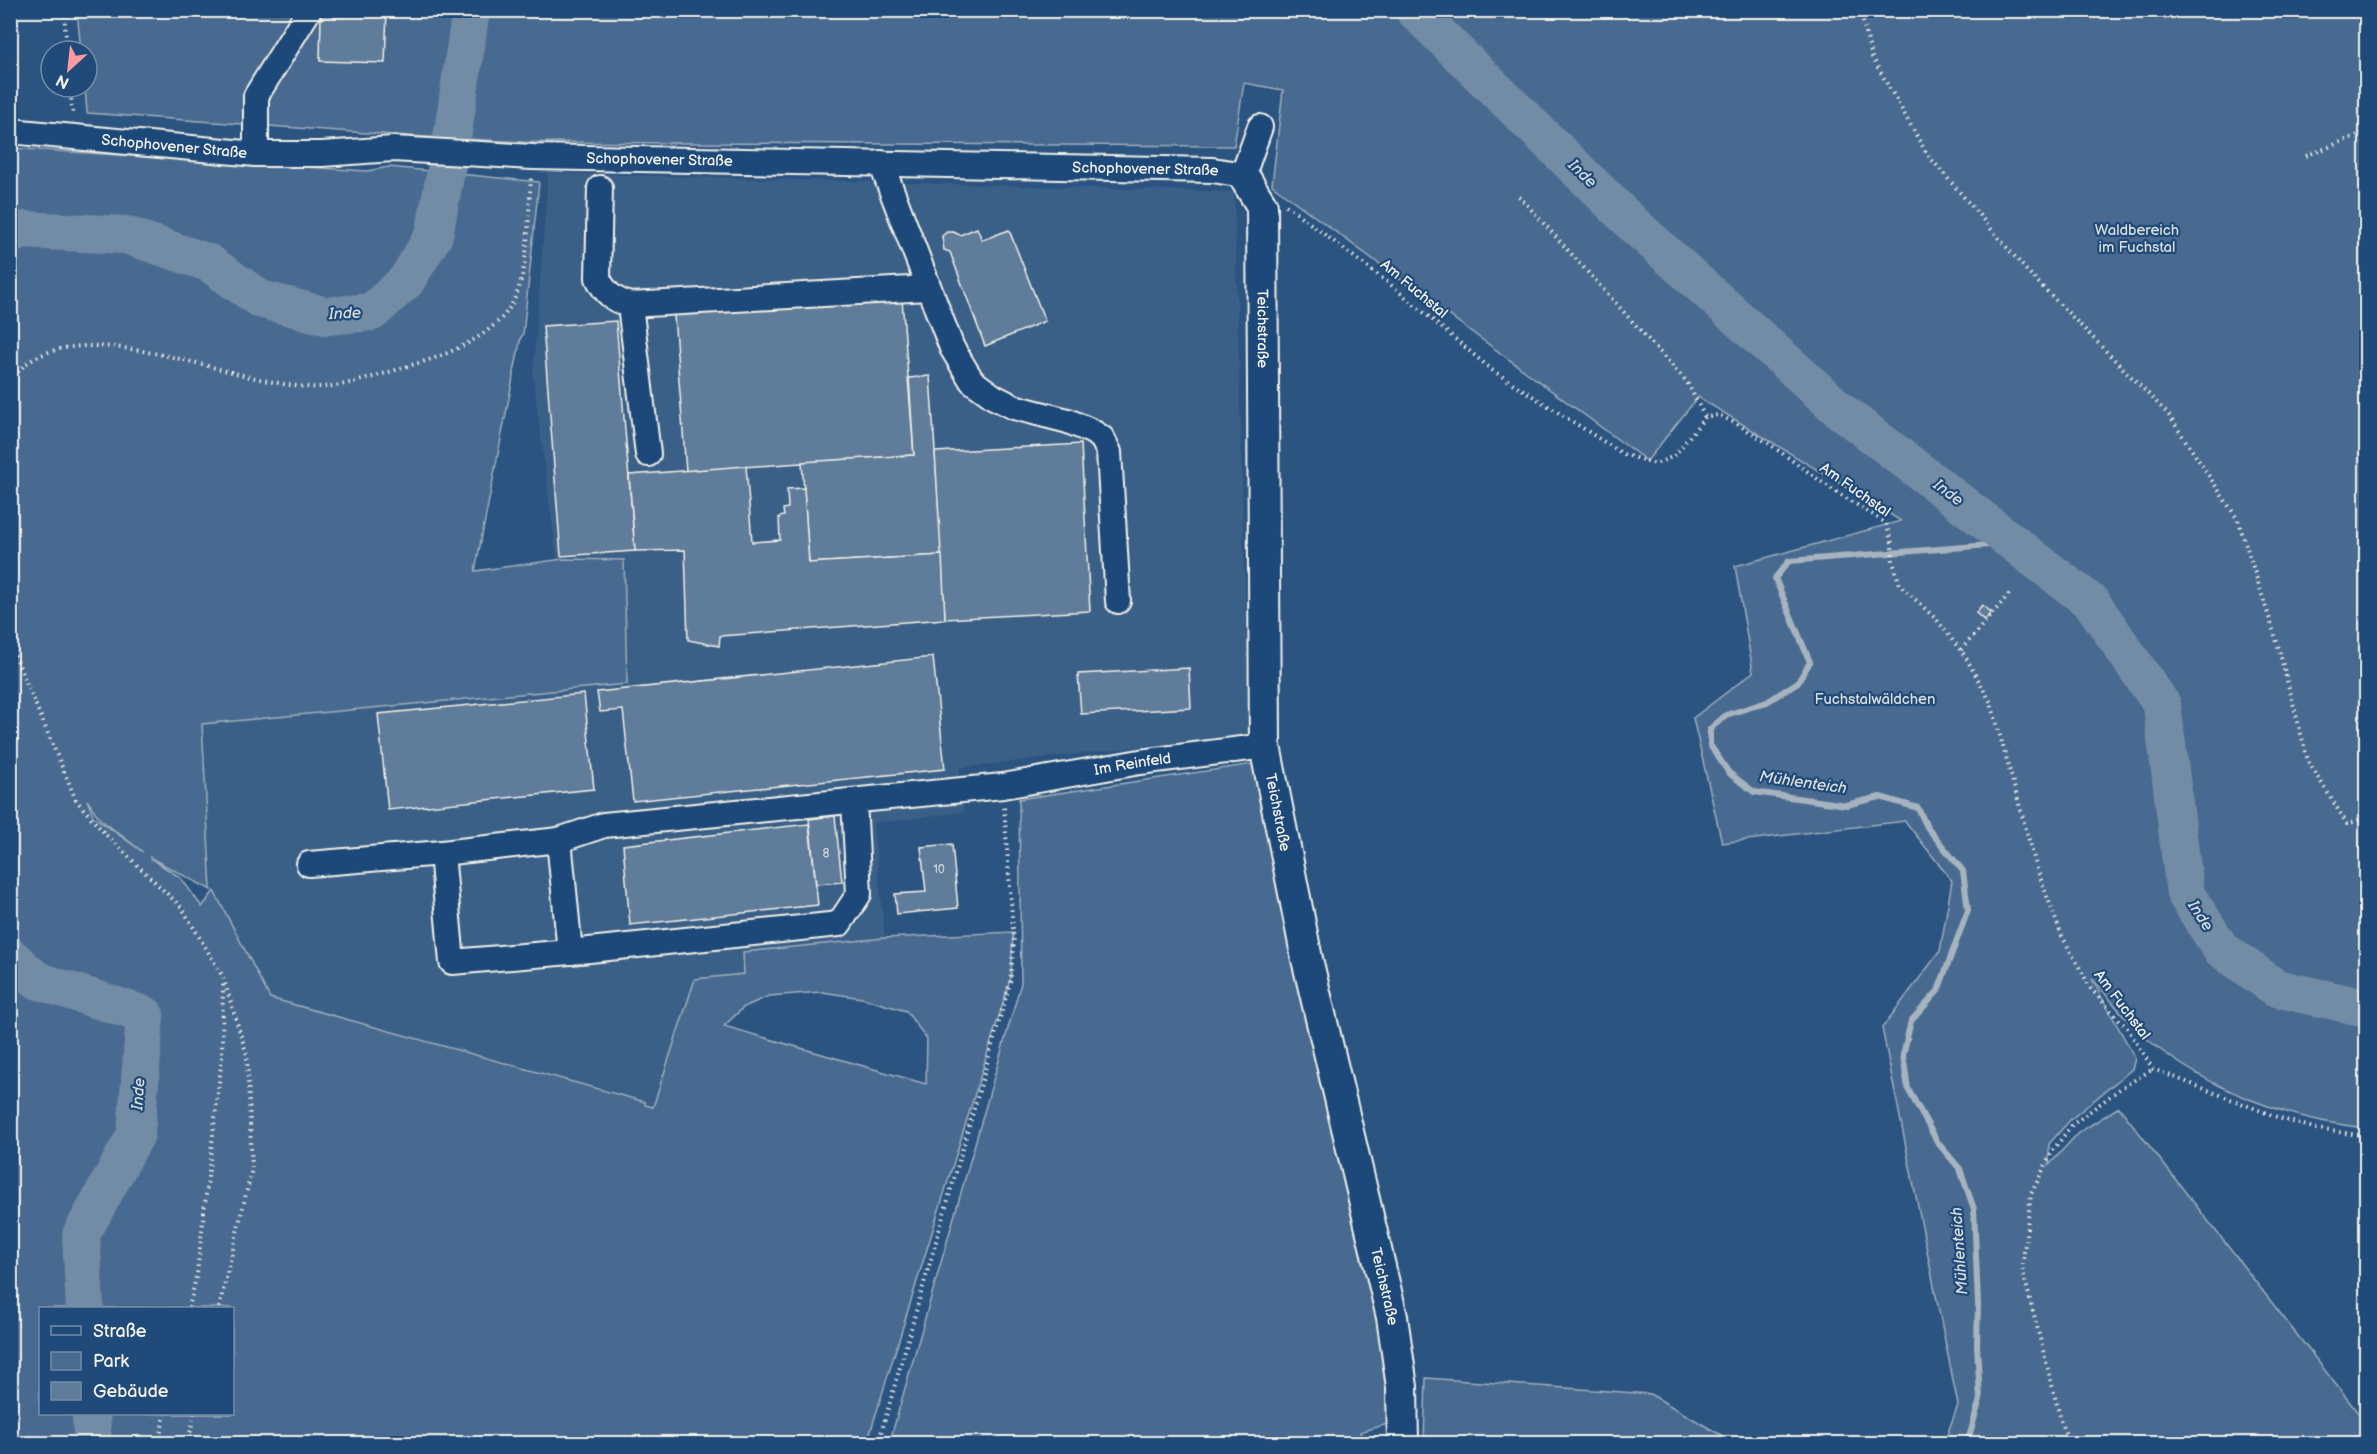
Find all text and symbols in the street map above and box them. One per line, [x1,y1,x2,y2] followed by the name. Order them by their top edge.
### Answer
[39,39,99,99] north arrow
[53,70,73,92] text: N
[100,130,248,163] street label: Schophovener Straße
[586,149,733,170] street label: Schophovener Straße
[1563,155,1600,192] water label: Inde
[1072,158,1220,180] street label: Schophovener Straße
[2095,221,2179,257] park label: Waldbereich im Fuchstal
[1376,255,1452,323] street label: Am Fuchstal
[1253,289,1272,368] street label: Teichstraße
[327,304,362,324] water label: Inde
[1816,459,1894,521] street label: Am Fuchstal
[1929,475,1967,510] water label: Inde
[1815,690,1935,709] park label: Fuchstalwäldchen
[1093,749,1172,779] street label: Im Reinfeld
[1758,767,1848,799] water label: Mühlenteich
[1261,772,1295,853] street label: Teichstraße
[823,846,830,861] house number: 8
[933,862,945,877] house number: 10
[2183,896,2217,935] water label: Inde
[2090,966,2154,1044] street label: Am Fuchstal
[128,1077,150,1112] water label: Inde
[1947,1206,1973,1296] water label: Mühlenteich
[1366,1246,1403,1326] street label: Teichstraße
[39,1307,234,1415] legend
[93,1321,147,1342] text: Straße
[93,1351,129,1372] text: Park
[93,1381,169,1402] text: Gebäude

